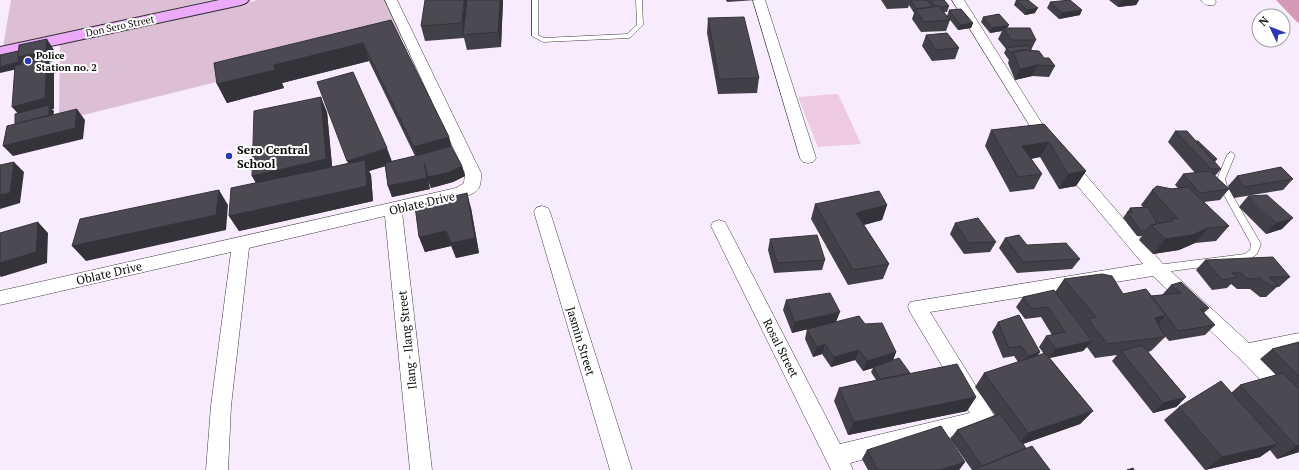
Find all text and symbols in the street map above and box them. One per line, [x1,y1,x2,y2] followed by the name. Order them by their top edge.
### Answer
[1251,8,1291,48] north arrow
[84,12,156,40] street label: Don Sero Street
[1256,13,1272,29] text: N
[36,49,97,74] place label: Police Station no. 2
[23,56,33,66] marker: Police Station no. 2
[237,142,308,171] place label: Sero Central School
[224,151,234,161] marker: Sero Central School
[388,188,456,218] street label: Oblate Drive
[75,258,143,288] street label: Oblate Drive
[394,289,420,390] street label: Ilang - Ilang Street
[563,305,599,378] street label: Jasmin Street
[760,316,802,380] street label: Rosal Street

